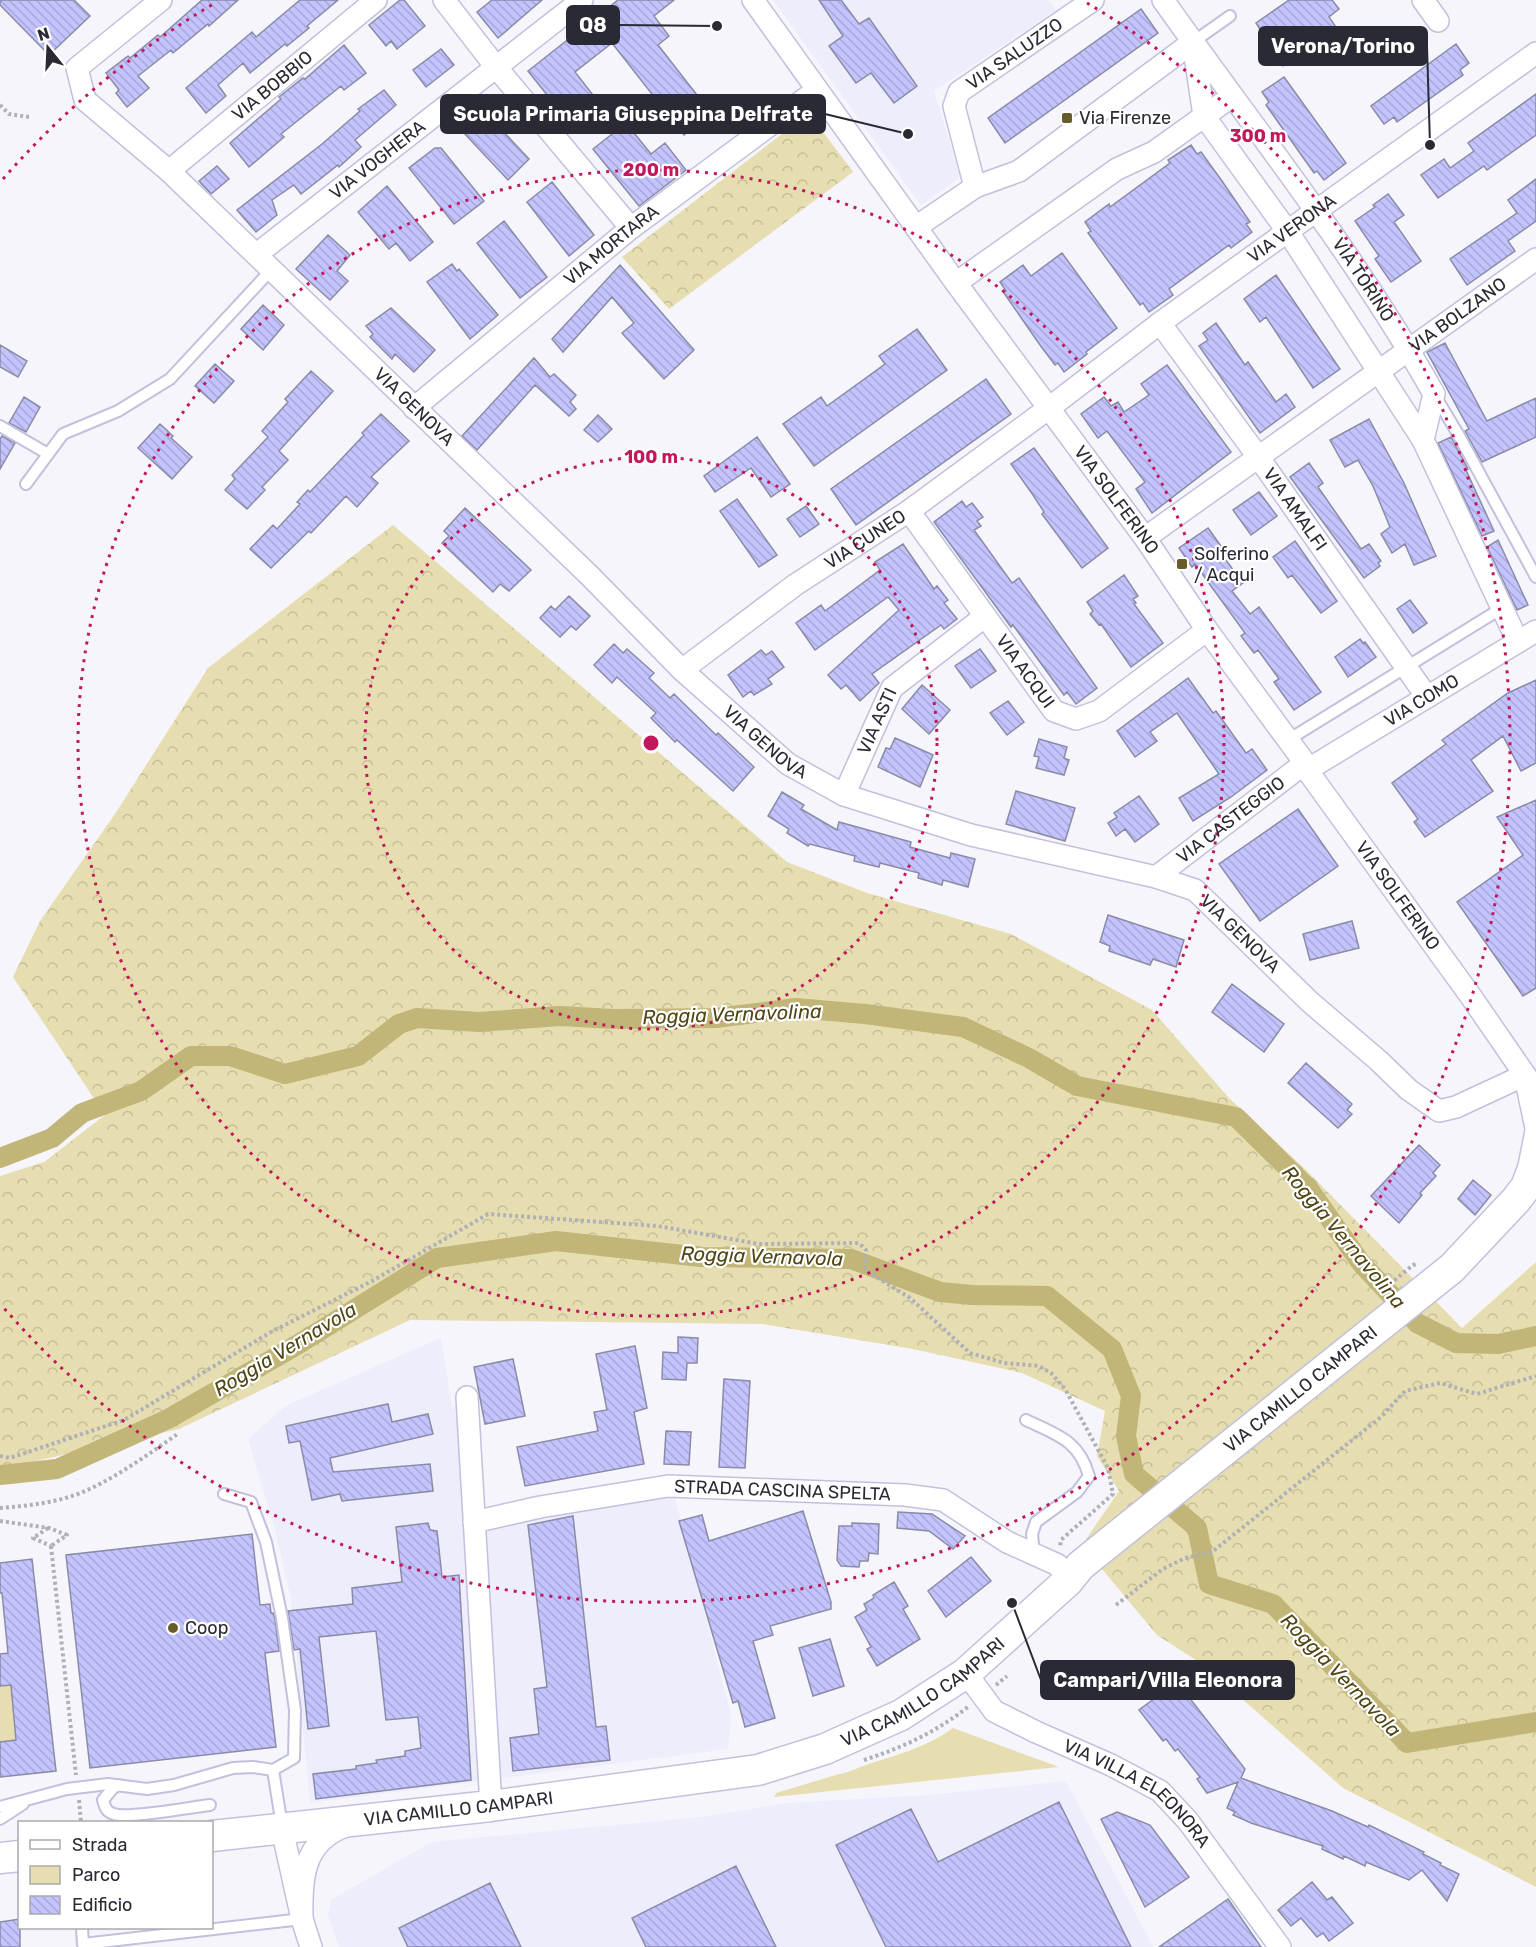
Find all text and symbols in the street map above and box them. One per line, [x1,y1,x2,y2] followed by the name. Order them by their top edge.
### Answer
[567,6,619,44] callout: Q8
[579,13,607,37] text: Q8
[962,13,1067,95] street label: VIA SALUZZO
[18,18,78,78] north arrow
[35,23,52,45] text: N
[1259,27,1427,65] callout: Verona/Torino
[1271,34,1415,58] text: Verona/Torino
[227,46,317,125] street label: VIA BOBBIO
[441,95,825,133] callout: Scuola Primaria Giuseppina Delfrate
[453,102,813,126] text: Scuola Primaria Giuseppina Delfrate
[1079,107,1171,129] place label: Via Firenze
[1060,111,1074,125] marker: Via Firenze
[325,115,430,204] street label: VIA VOGHERA
[1230,125,1286,147] text: 300 m
[623,159,679,181] text: 200 m
[1243,189,1340,268] street label: VIA VERONA
[559,200,663,290] street label: VIA MORTARA
[1327,234,1399,326] street label: VIA TORINO
[1405,273,1511,357] street label: VIA BOLZANO
[369,363,459,450] street label: VIA GENOVA
[1069,441,1164,558] street label: VIA SOLFERINO
[624,446,678,468] text: 100 m
[1258,464,1332,555] street label: VIA AMALFI
[820,505,910,574] street label: VIA CUNEO
[1194,543,1269,586] place label: Solferino / Acqui
[1175,557,1189,571] marker: Solferino / Acqui
[991,630,1059,712] street label: VIA ACQUI
[1380,669,1463,732] street label: VIA COMO
[853,684,902,758] street label: VIA ASTI
[719,701,811,783] street label: VIA GENOVA
[641,733,661,753] centre of rings
[1172,772,1289,868] street label: VIA CASTEGGIO
[1351,837,1445,954] street label: VIA SOLFERINO
[1195,890,1285,978] street label: VIA GENOVA
[642,999,822,1029] water label: Roggia Vernavolina
[1277,1160,1411,1314] water label: Roggia Vernavolina
[680,1241,844,1271] water label: Roggia Vernavola
[209,1297,361,1401] water label: Roggia Vernavola
[1219,1321,1382,1457] street label: VIA CAMILLO CAMPARI
[674,1475,891,1505] street label: STRADA CASCINA SPELTA
[1276,1608,1406,1742] water label: Roggia Vernavola
[185,1617,228,1639] place label: Coop
[166,1621,180,1635] marker: Coop
[837,1632,1009,1751] street label: VIA CAMILLO CAMPARI
[1041,1661,1294,1699] callout: Campari/Villa Eleonora
[1053,1668,1283,1692] text: Campari/Villa Eleonora
[1060,1734,1215,1852] street label: VIA VILLA ELEONORA
[363,1787,555,1831] street label: VIA CAMILLO CAMPARI
[18,1821,213,1929] legend
[72,1834,128,1856] text: Strada
[72,1864,120,1886] text: Parco
[72,1894,132,1916] text: Edificio

